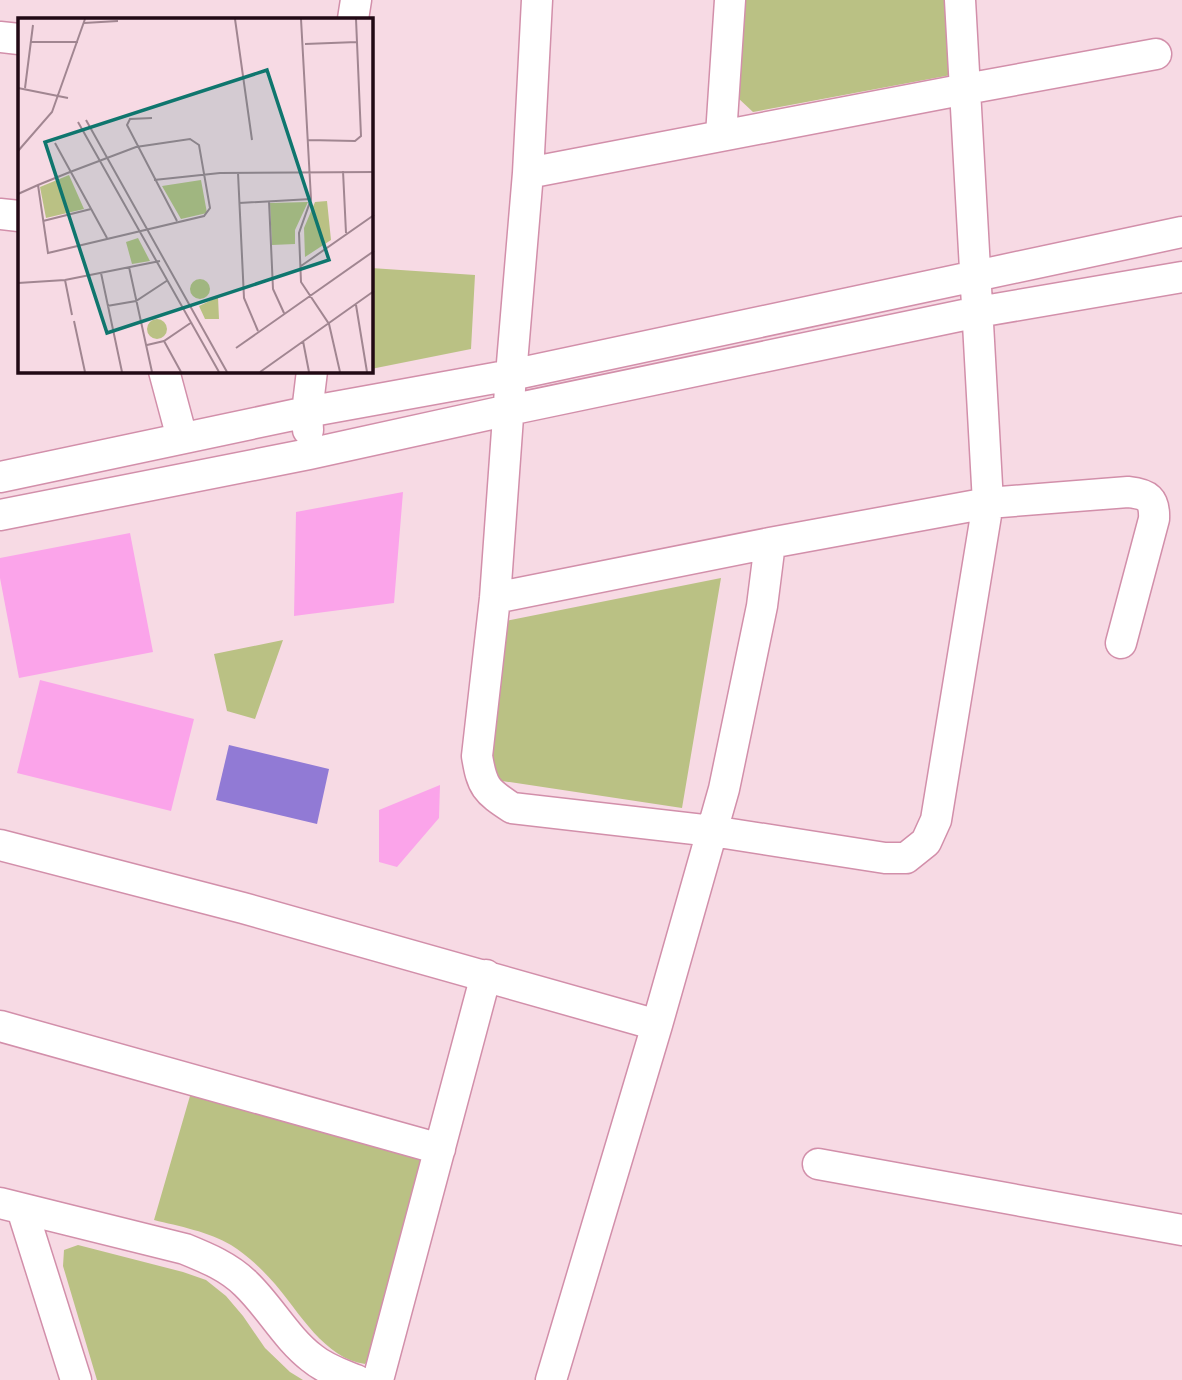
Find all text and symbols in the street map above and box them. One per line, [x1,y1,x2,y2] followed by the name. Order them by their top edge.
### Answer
[18,18,373,373] inset map

